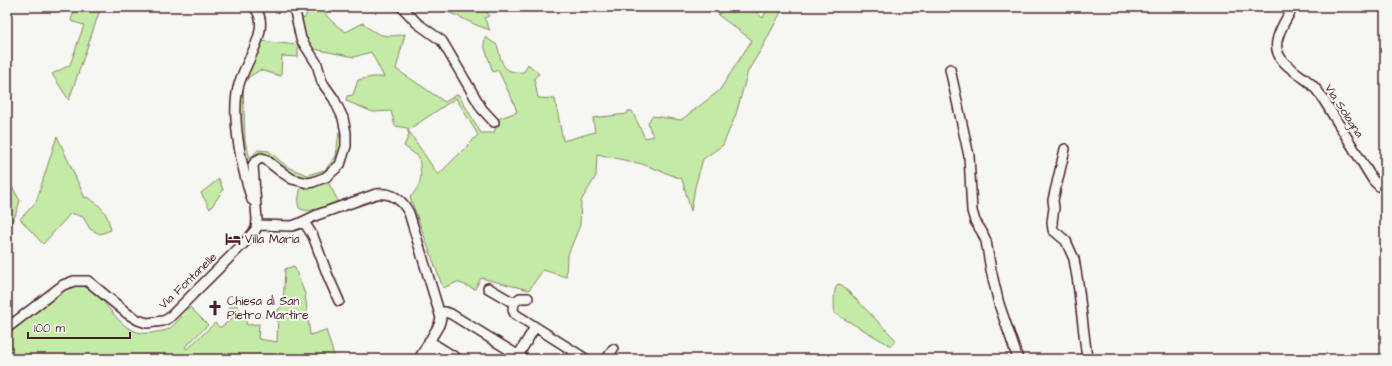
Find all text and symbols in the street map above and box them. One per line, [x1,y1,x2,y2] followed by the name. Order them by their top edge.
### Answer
[1319,81,1368,142] street label: Via Solagna
[224,230,242,248] hotel icon: Villa Maria
[245,231,300,248] place label: Villa Maria
[155,248,221,313] street label: Via Fontanelle
[227,293,309,324] place label: Chiesa di San Pietro Martire
[206,299,224,317] church icon: Chiesa di San Pietro Martire
[28,314,130,340] scale bar
[34,320,65,337] text: 100 m

